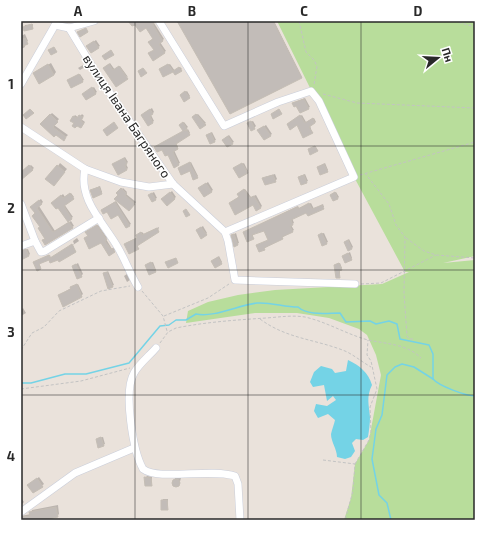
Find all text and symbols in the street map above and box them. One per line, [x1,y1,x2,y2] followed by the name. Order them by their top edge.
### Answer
[74,3,83,19] text: A
[188,3,196,19] text: B
[300,3,308,19] text: C
[414,3,423,19] text: D
[418,38,458,78] north arrow
[440,46,456,64] text: Пн
[80,51,174,181] street label: вулиця Івана Багряного
[8,76,14,92] text: 1
[7,200,15,216] text: 2
[7,324,15,340] text: 3
[7,448,15,464] text: 4

